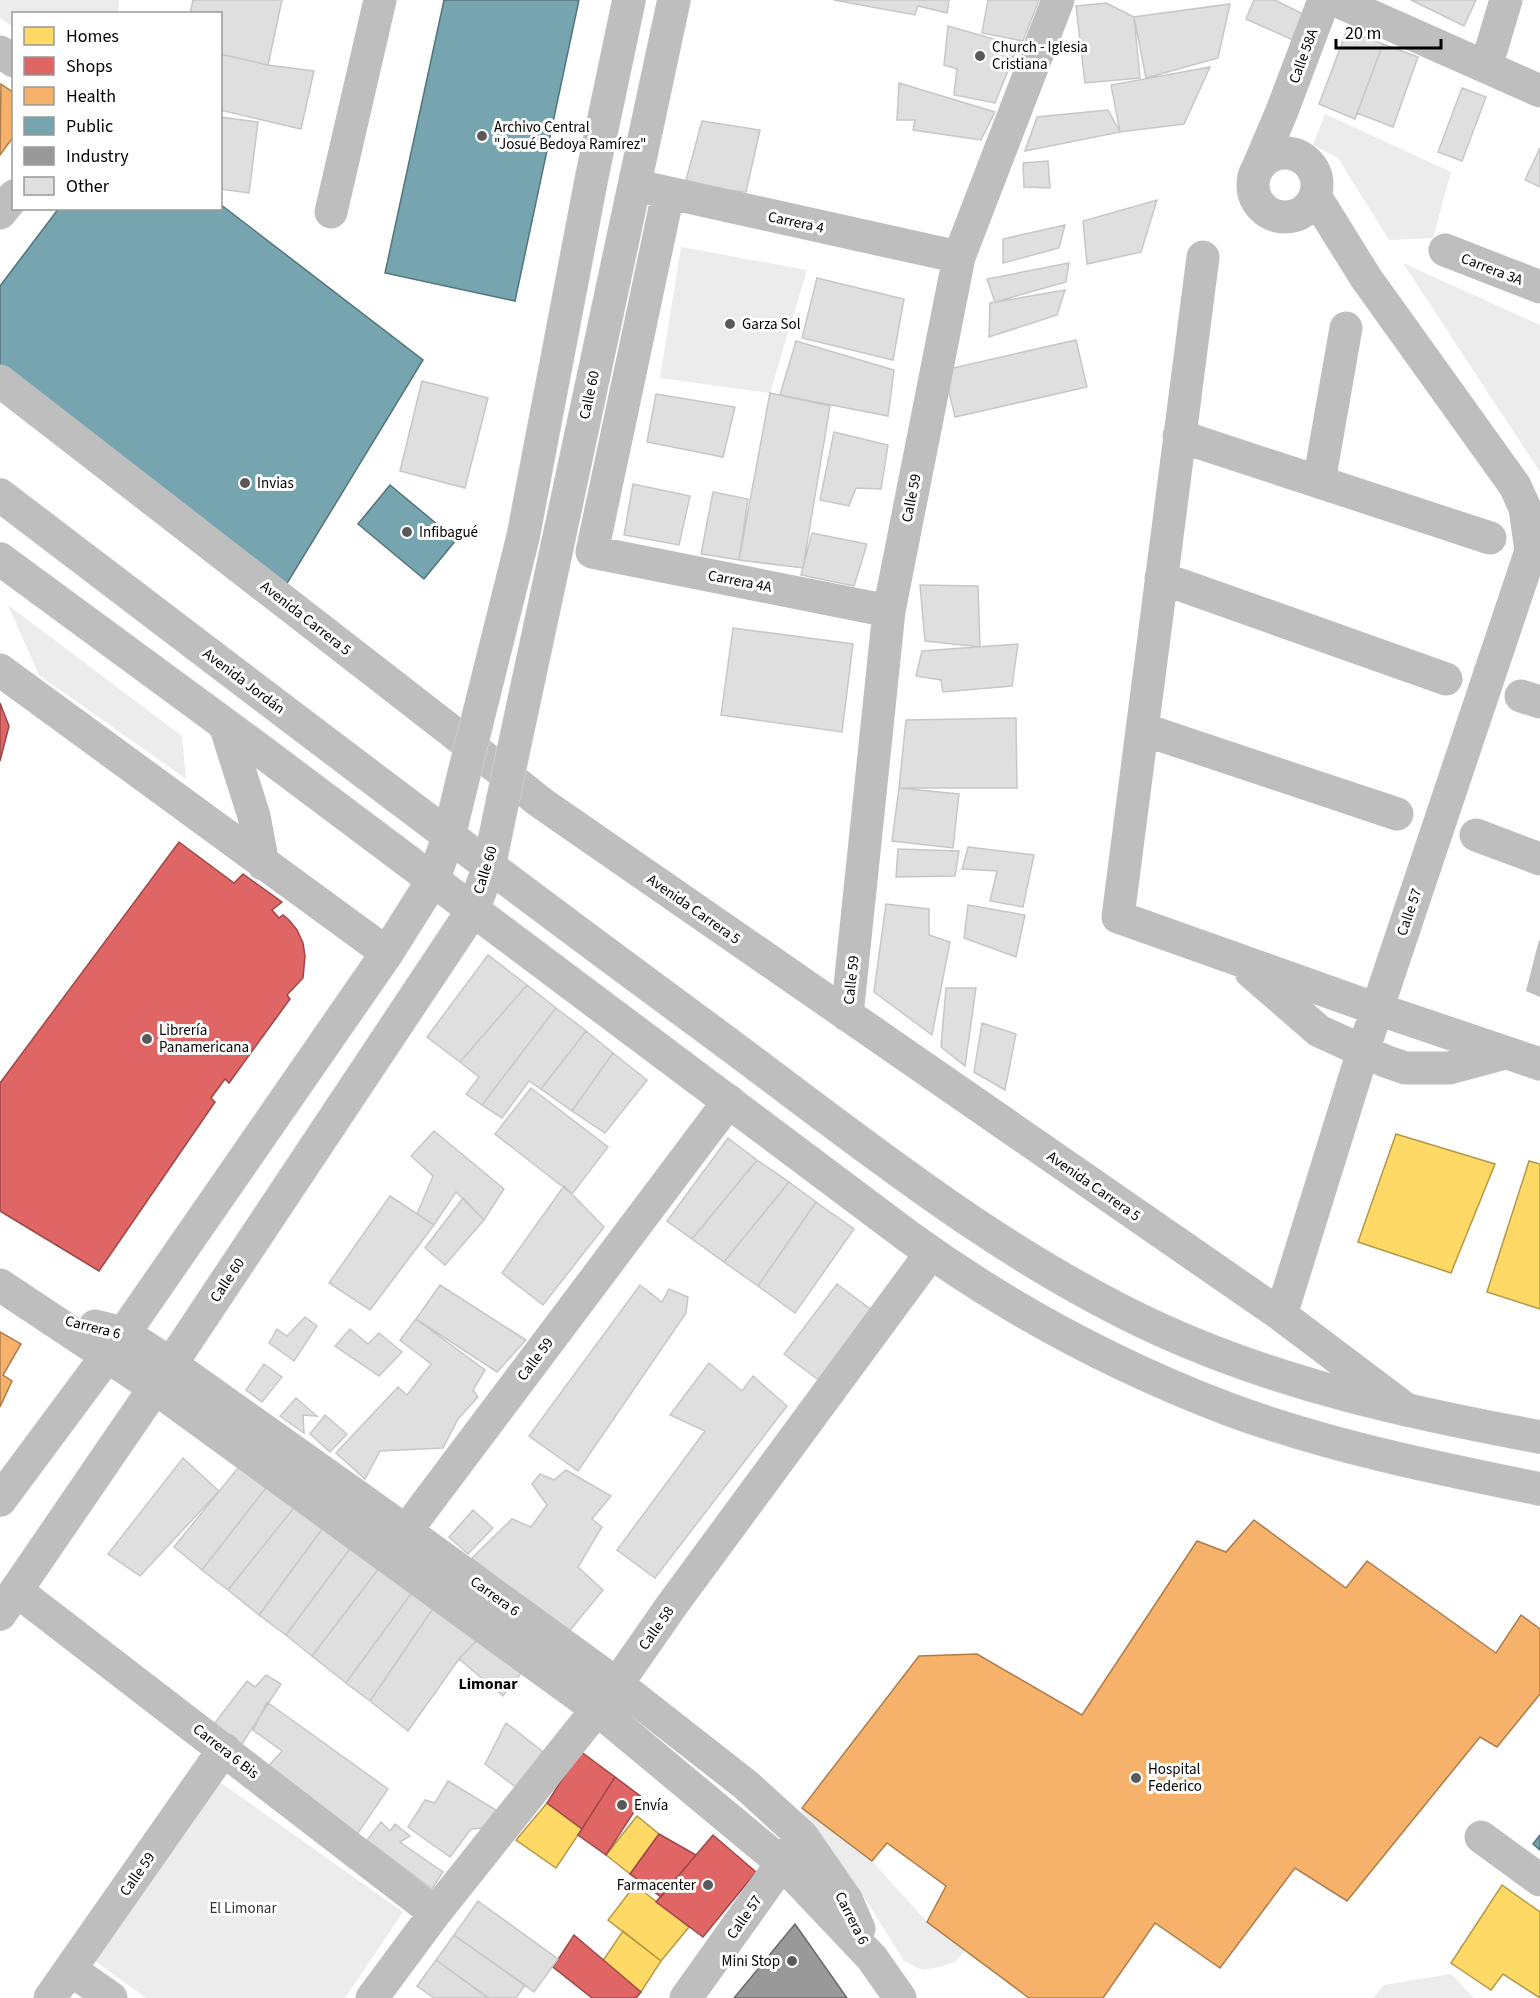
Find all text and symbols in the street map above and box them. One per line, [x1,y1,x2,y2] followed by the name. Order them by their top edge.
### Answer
[12,12,222,210] legend
[1336,12,1441,50] scale bar
[1345,21,1381,46] text: 20 m
[66,24,119,49] text: Homes
[1284,25,1323,87] street label: Calle 58A
[992,37,1088,75] place label: Church - Iglesia Cristiana
[973,49,987,63] marker: Church - Iglesia Cristiana
[66,54,113,79] text: Shops
[66,84,116,109] text: Health
[66,114,113,139] text: Public
[494,117,647,155] place label: Archivo Central "Josué Bedoya Ramírez"
[475,129,489,143] marker: Archivo Central "Josué Bedoya Ramírez"
[66,144,129,169] text: Industry
[66,174,110,199] text: Other
[766,206,826,239] street label: Carrera 4
[1458,248,1527,291] street label: Carrera 3A
[742,314,801,335] place label: Garza Sol
[723,317,737,331] marker: Garza Sol
[574,369,605,421] street label: Calle 60
[896,472,926,524] street label: Calle 59
[257,473,294,494] place label: Invias
[238,476,252,490] marker: Invias
[419,522,478,543] place label: Infibagué
[400,525,414,539] marker: Infibagué
[706,565,775,598] street label: Carrera 4A
[256,576,355,661] street label: Avenida Carrera 5
[198,644,289,719] street label: Avenida Jordán
[468,844,503,897] street label: Calle 60
[643,869,745,950] street label: Avenida Carrera 5
[1392,886,1427,939] street label: Calle 57
[838,955,865,1006] street label: Calle 59
[159,1020,249,1058] place label: Librería Panamericana
[140,1032,154,1046] marker: Librería Panamericana
[1043,1146,1145,1227] street label: Avenida Carrera 5
[205,1254,250,1307] street label: Calle 60
[63,1310,123,1345] street label: Carrera 6
[512,1333,559,1385] street label: Calle 59
[466,1571,524,1622] street label: Carrera 6
[634,1602,679,1654] street label: Calle 58
[458,1673,518,1695] district label: Limonar
[188,1719,263,1784] street label: Carrera 6 Bis
[1148,1759,1202,1797] place label: Hospital Federico
[1129,1771,1143,1785] marker: Hospital Federico
[634,1795,668,1816] place label: Envía
[615,1798,629,1812] marker: Envía
[115,1848,160,1900] street label: Calle 59
[617,1875,697,1896] place label: Farmacenter
[701,1878,715,1892] marker: Farmacenter
[829,1888,874,1948] street label: Carrera 6
[722,1891,767,1943] street label: Calle 57
[209,1898,277,1919] park label: El Limonar
[722,1951,780,1972] place label: Mini Stop
[785,1954,799,1968] marker: Mini Stop

